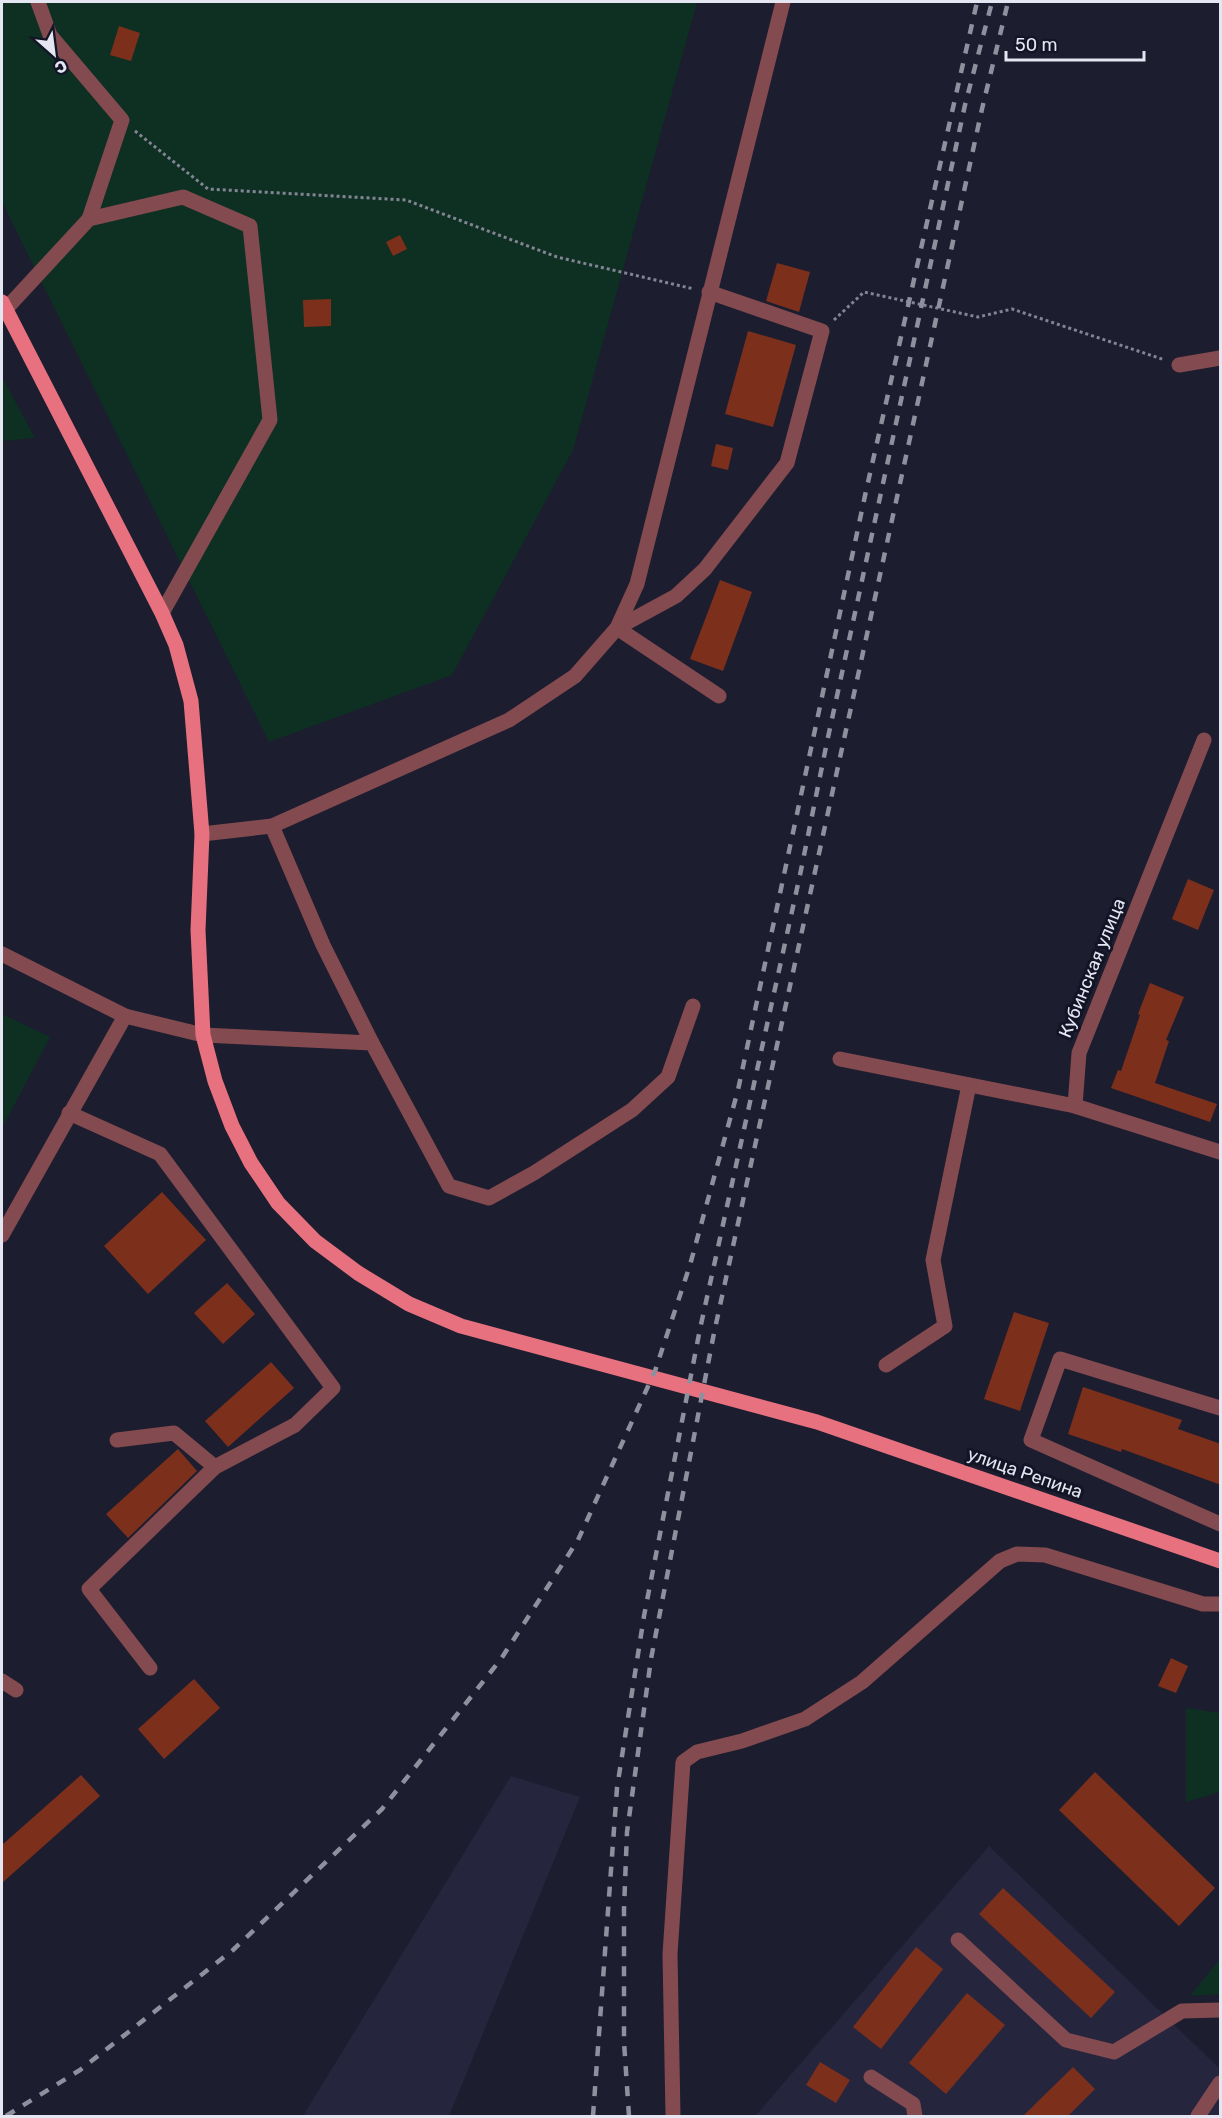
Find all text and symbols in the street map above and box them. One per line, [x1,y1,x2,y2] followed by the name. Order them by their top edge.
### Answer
[24,24,84,84] north arrow
[1006,24,1144,62] scale bar
[1015,34,1058,56] text: 50 m
[51,56,70,78] text: С
[1054,895,1130,1041] street label: Кубинская улица
[965,1443,1085,1503] street label: улица Репина

